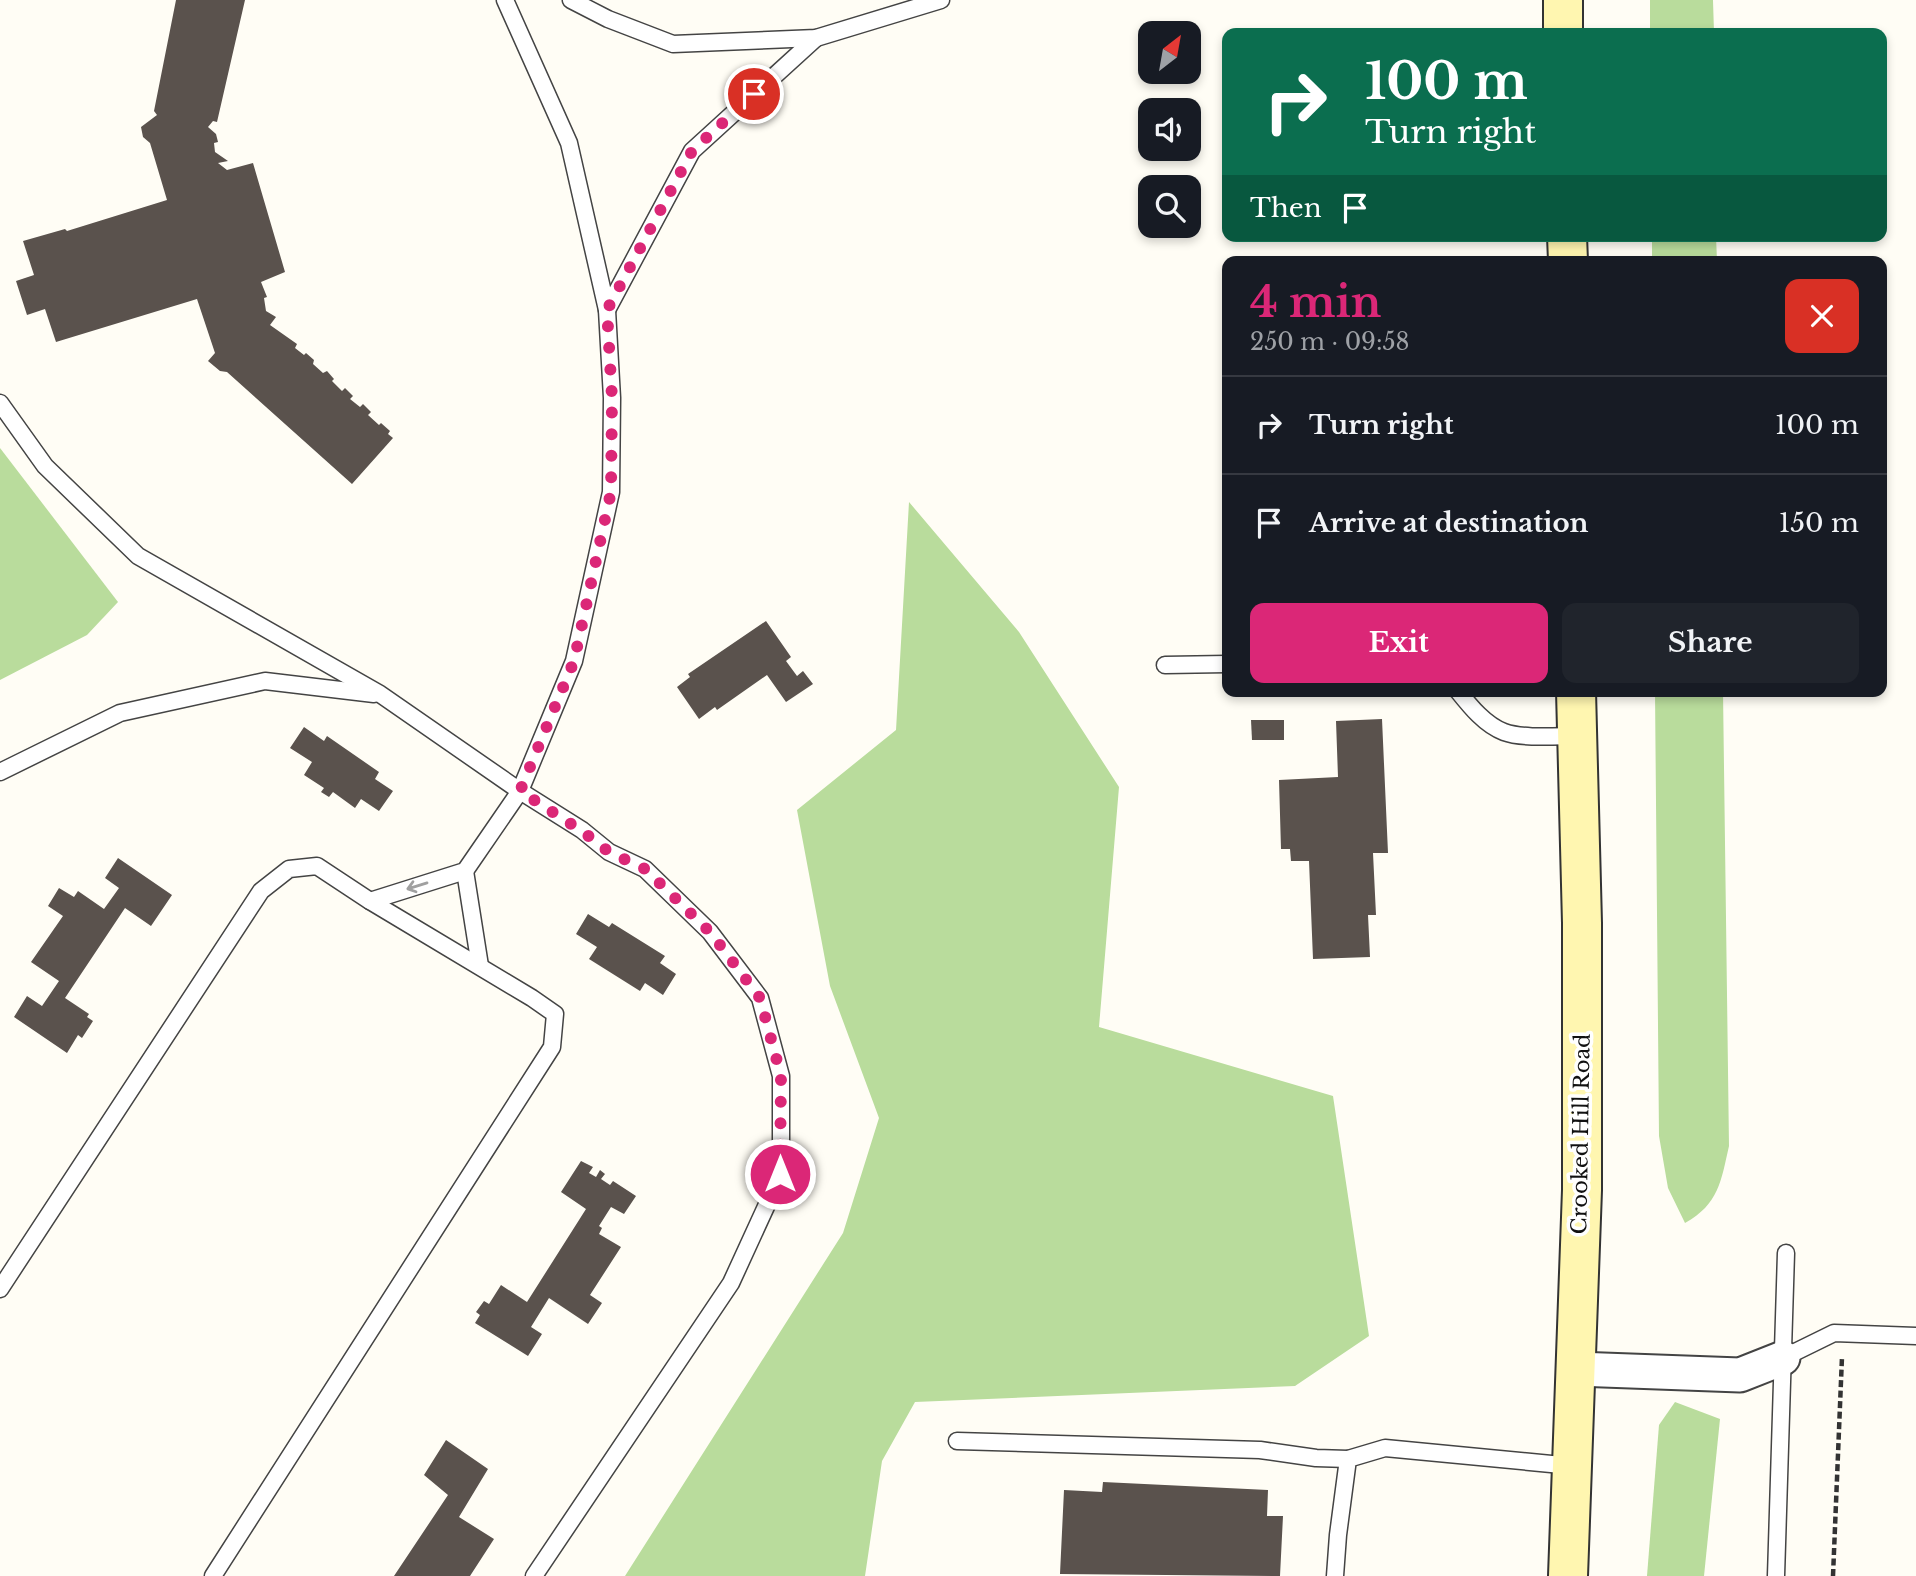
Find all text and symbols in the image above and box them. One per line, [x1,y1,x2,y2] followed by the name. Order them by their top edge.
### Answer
[1138,21,1200,84] north arrow
[1138,21,1201,238] map controls
[1365,51,1528,112] text: 100 m
[1250,56,1341,147] icon: right
[724,64,784,124] pin
[735,75,773,113] icon: arrive
[1138,98,1201,161] button: sound
[1365,112,1536,152] text: Turn right
[1138,175,1201,238] button: search
[1336,189,1374,227] icon: arrive
[1250,192,1322,224] text: Then
[1250,276,1381,328] text: 4 min
[1785,279,1859,353] button: close
[1250,328,1409,356] text: 250 m · 09:58
[1250,406,1288,444] icon: right
[1309,409,1454,441] text: Turn right
[1775,409,1859,441] text: 100 m
[1250,504,1288,542] icon: arrive
[1309,507,1589,539] text: Arrive at destination
[1779,507,1859,539] text: 150 m
[1250,603,1548,683] button: Exit
[1562,603,1859,683] button: Share
[406,880,428,893] one-way arrow
[1566,1033,1596,1235] street label: Crooked Hill Road
[743,1137,817,1211] position arrow

